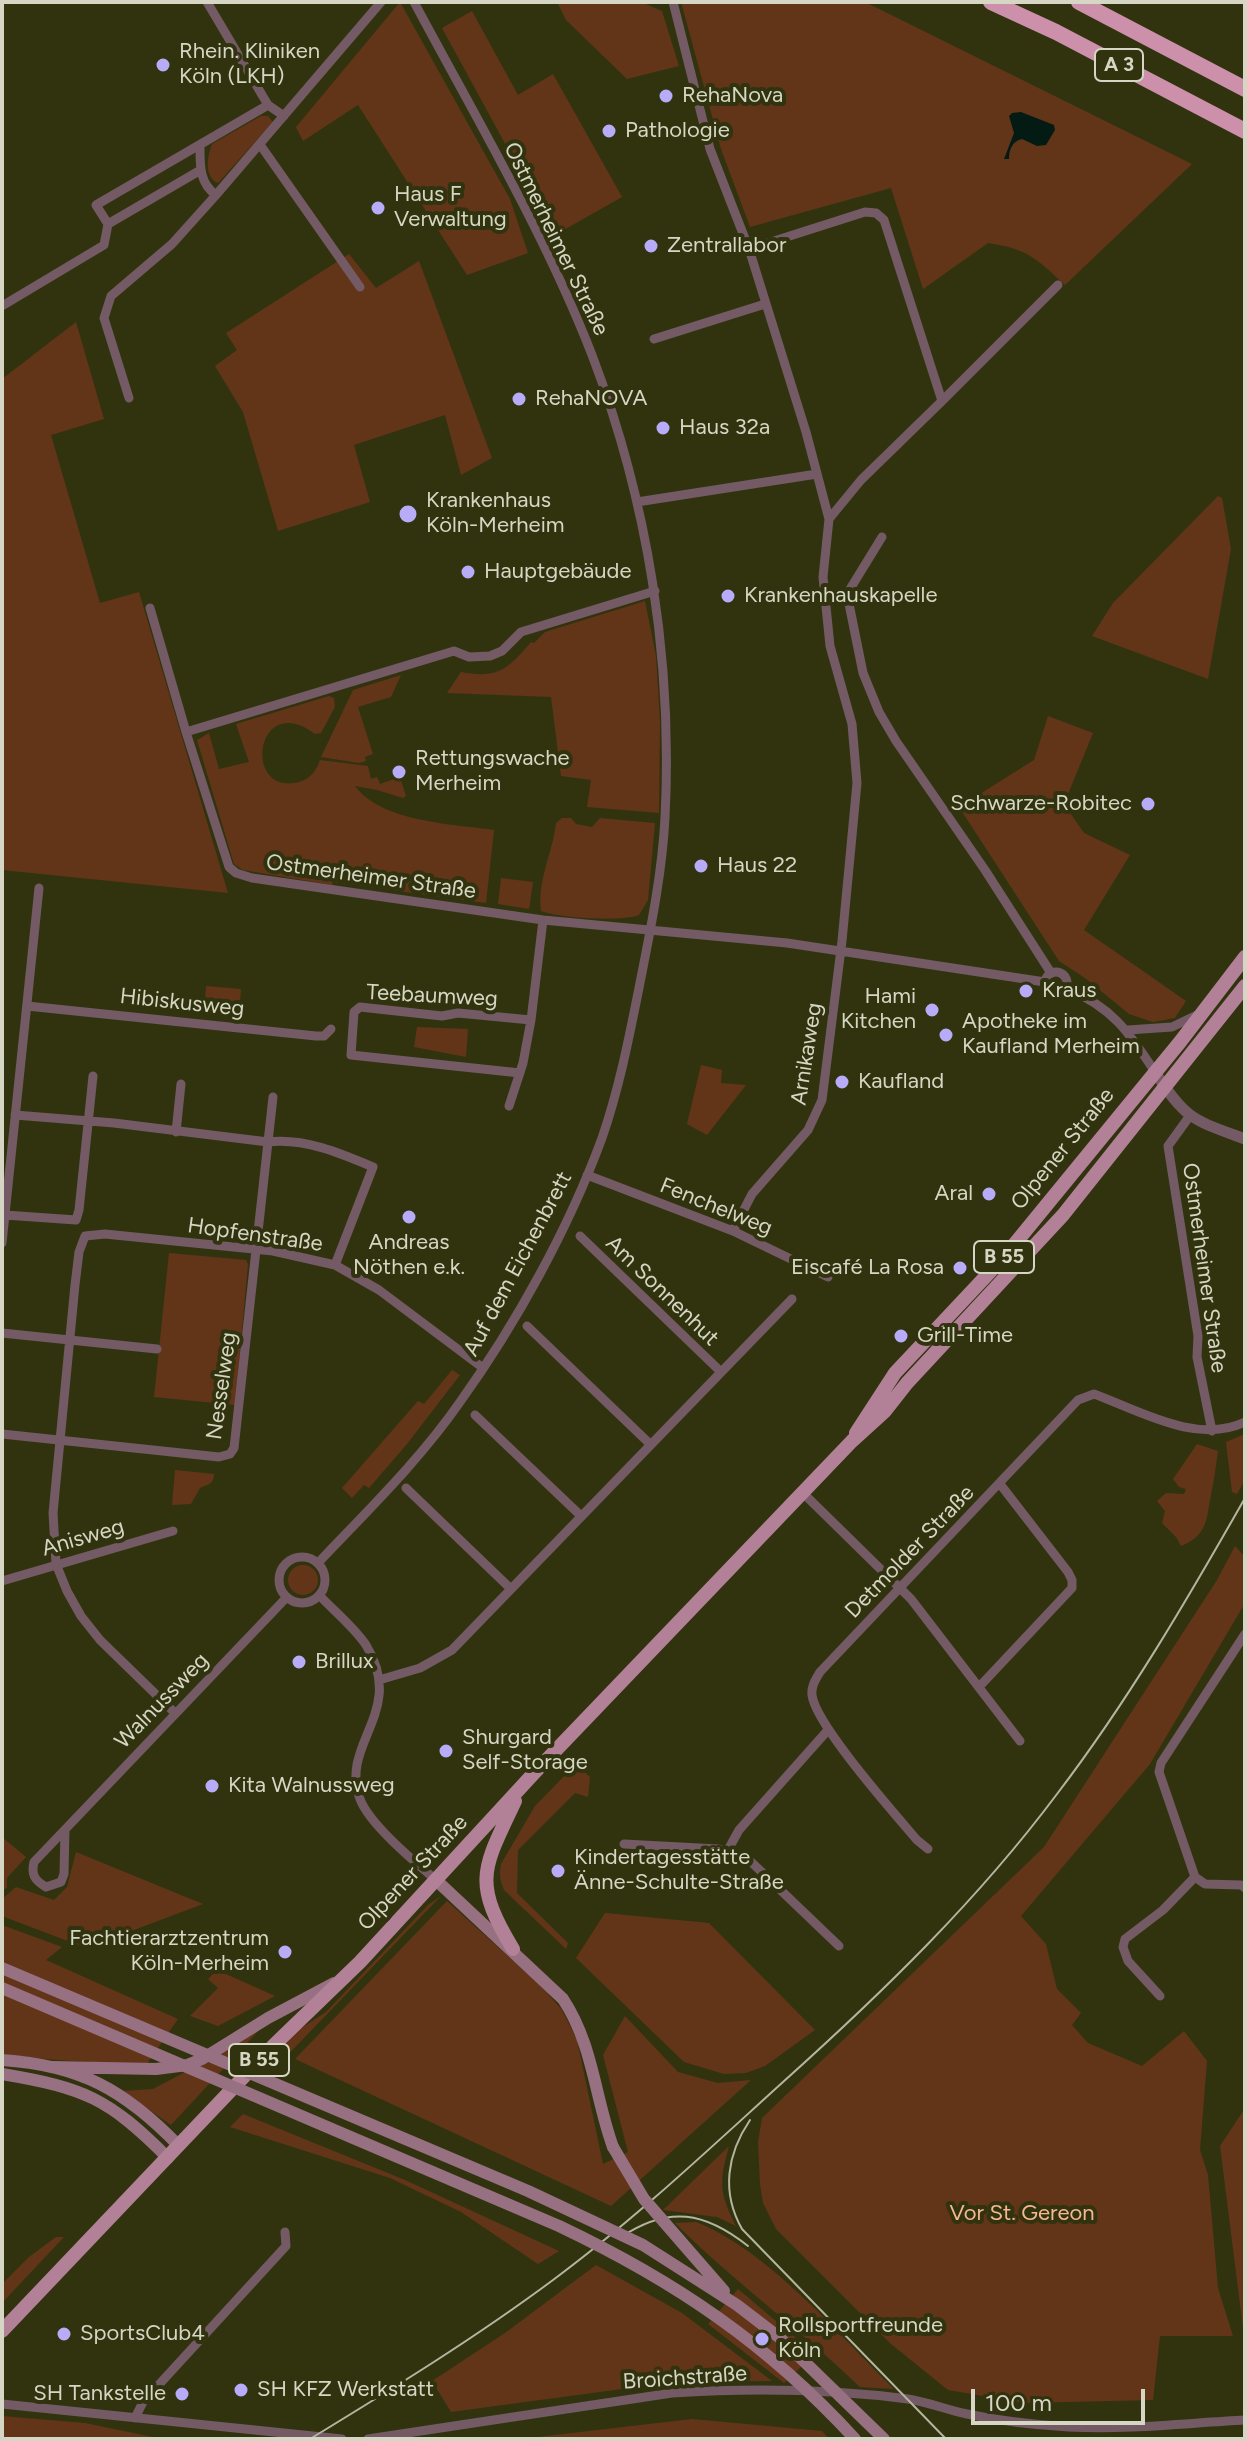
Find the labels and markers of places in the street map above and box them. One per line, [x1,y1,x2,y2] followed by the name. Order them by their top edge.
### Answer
[179,39,320,90] place label: Rhein. Kliniken Köln (LKH)
[154,56,172,74] marker: Rhein. Kliniken Köln (LKH)
[682,83,783,109] place label: RehaNova
[657,87,675,105] marker: RehaNova
[625,118,730,144] place label: Pathologie
[600,122,618,140] marker: Pathologie
[394,182,507,234] place label: Haus F Verwaltung
[369,199,387,217] marker: Haus F Verwaltung
[667,233,786,259] place label: Zentrallabor
[642,237,660,255] marker: Zentrallabor
[535,386,647,412] place label: RehaNOVA
[510,390,528,408] marker: RehaNOVA
[679,415,770,441] place label: Haus 32a
[654,419,672,437] marker: Haus 32a
[426,488,564,540] place label: Krankenhaus Köln-Merheim
[397,503,419,525] marker: Krankenhaus Köln-Merheim
[484,559,631,585] place label: Hauptgebäude
[459,563,477,581] marker: Hauptgebäude
[744,583,937,609] place label: Krankenhauskapelle
[719,587,737,605] marker: Krankenhauskapelle
[415,746,570,798] place label: Rettungswache Merheim
[390,763,408,781] marker: Rettungswache Merheim
[950,791,1132,817] place label: Schwarze-Robitec
[1139,795,1157,813] marker: Schwarze-Robitec
[717,853,797,879] place label: Haus 22
[692,857,710,875] marker: Haus 22
[1042,978,1097,1004] place label: Kraus
[1017,982,1035,1000] marker: Kraus
[841,984,916,1036] place label: Hami Kitchen
[923,1001,941,1019] marker: Hami Kitchen
[962,1009,1140,1060] place label: Apotheke im Kaufland Merheim
[937,1026,955,1044] marker: Apotheke im Kaufland Merheim
[858,1069,944,1095] place label: Kaufland
[833,1073,851,1091] marker: Kaufland
[935,1181,973,1207] place label: Aral
[980,1185,998,1203] marker: Aral
[400,1208,418,1226] marker: Andreas Nöthen e.k.
[353,1230,465,1282] place label: Andreas Nöthen e.k.
[791,1255,944,1281] place label: Eiscafé La Rosa
[951,1259,969,1277] marker: Eiscafé La Rosa
[917,1323,1013,1349] place label: Grill-Time
[892,1327,910,1345] marker: Grill-Time
[315,1649,373,1675] place label: Brillux
[290,1653,308,1671] marker: Brillux
[462,1725,588,1776] place label: Shurgard Self-Storage
[437,1742,455,1760] marker: Shurgard Self-Storage
[228,1773,395,1799] place label: Kita Walnussweg
[203,1777,221,1795] marker: Kita Walnussweg
[574,1845,784,1896] place label: Kindertagesstätte Änne-Schulte-Straße
[549,1862,567,1880] marker: Kindertagesstätte Änne-Schulte-Straße
[69,1926,269,1978] place label: Fachtierarztzentrum Köln-Merheim
[276,1943,294,1961] marker: Fachtierarztzentrum Köln-Merheim
[778,2313,943,2364] place label: Rollsportfreunde Köln
[80,2321,205,2347] place label: SportsClub4
[55,2325,73,2343] marker: SportsClub4
[753,2330,771,2348] marker: Rollsportfreunde Köln
[257,2377,434,2403] place label: SH KFZ Werkstatt
[33,2381,166,2407] place label: SH Tankstelle
[232,2381,250,2399] marker: SH KFZ Werkstatt
[173,2385,191,2403] marker: SH Tankstelle

